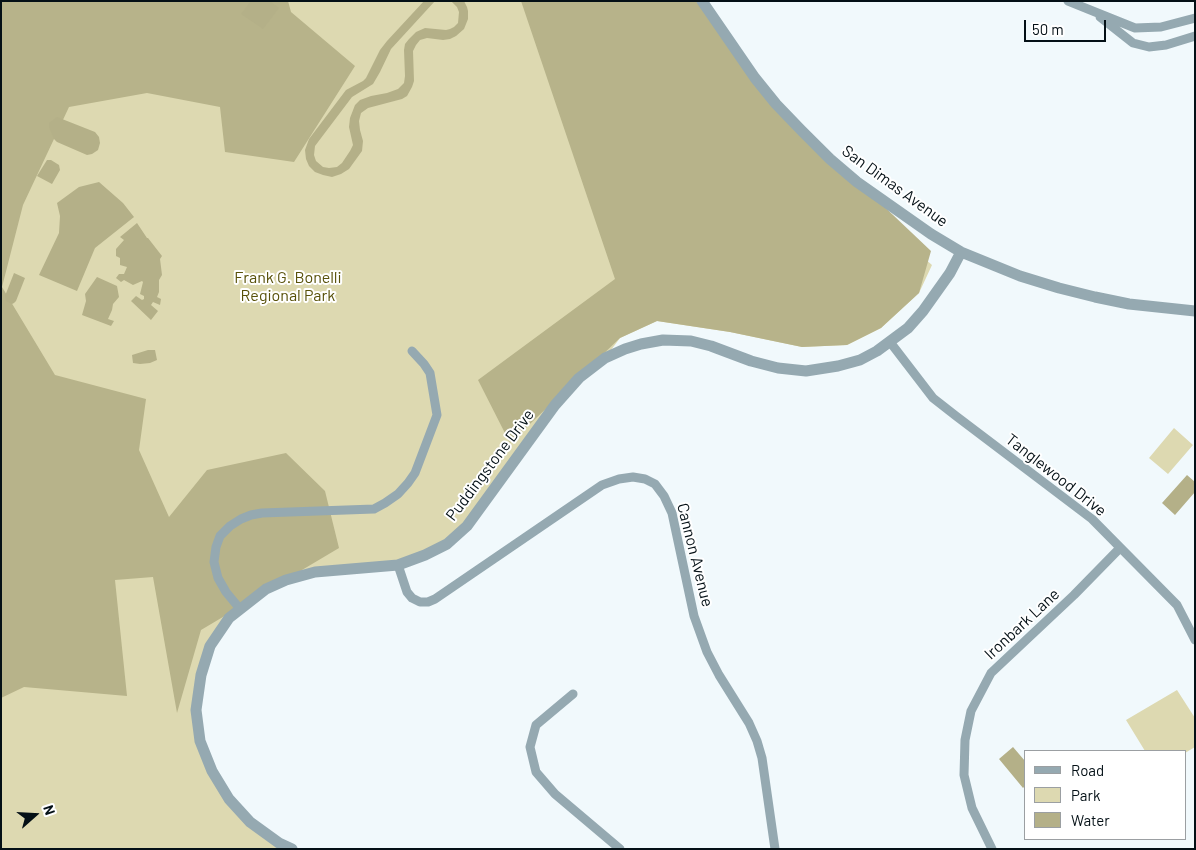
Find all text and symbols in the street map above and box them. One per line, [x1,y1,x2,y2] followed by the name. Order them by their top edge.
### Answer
[1026,10,1108,42] scale bar
[1032,20,1064,38] text: 50 m
[838,141,952,231] street label: San Dimas Avenue
[234,268,342,306] park label: Frank G. Bonelli Regional Park
[442,405,538,525] street label: Puddingstone Drive
[1002,430,1110,520] street label: Tanglewood Drive
[673,501,717,609] street label: Cannon Avenue
[981,584,1063,664] street label: Ironbark Lane
[1024,750,1186,840] legend
[1071,761,1104,779] text: Road
[1071,786,1100,804] text: Park
[10,790,60,840] north arrow
[40,803,59,817] text: N
[1071,811,1110,829] text: Water

